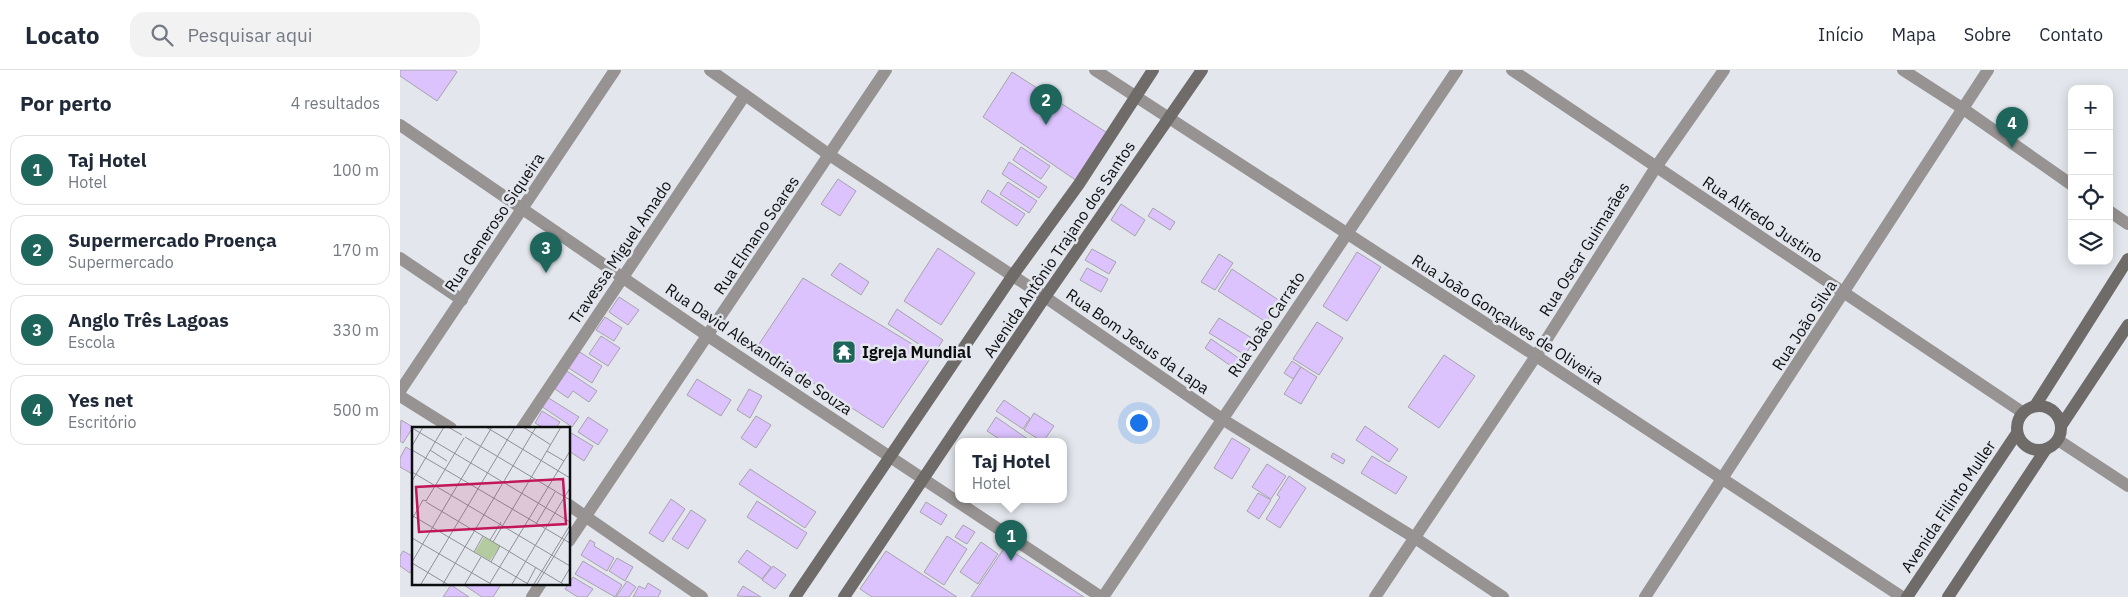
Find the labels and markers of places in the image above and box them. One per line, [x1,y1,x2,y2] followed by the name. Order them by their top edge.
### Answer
[1030,84,1062,125] pin: 2
[1996,107,2028,148] pin: 4
[530,232,562,273] pin: 3
[831,339,857,365] temple icon: Igreja Mundial
[862,342,971,362] place label: Igreja Mundial
[995,520,1027,561] pin: 1

